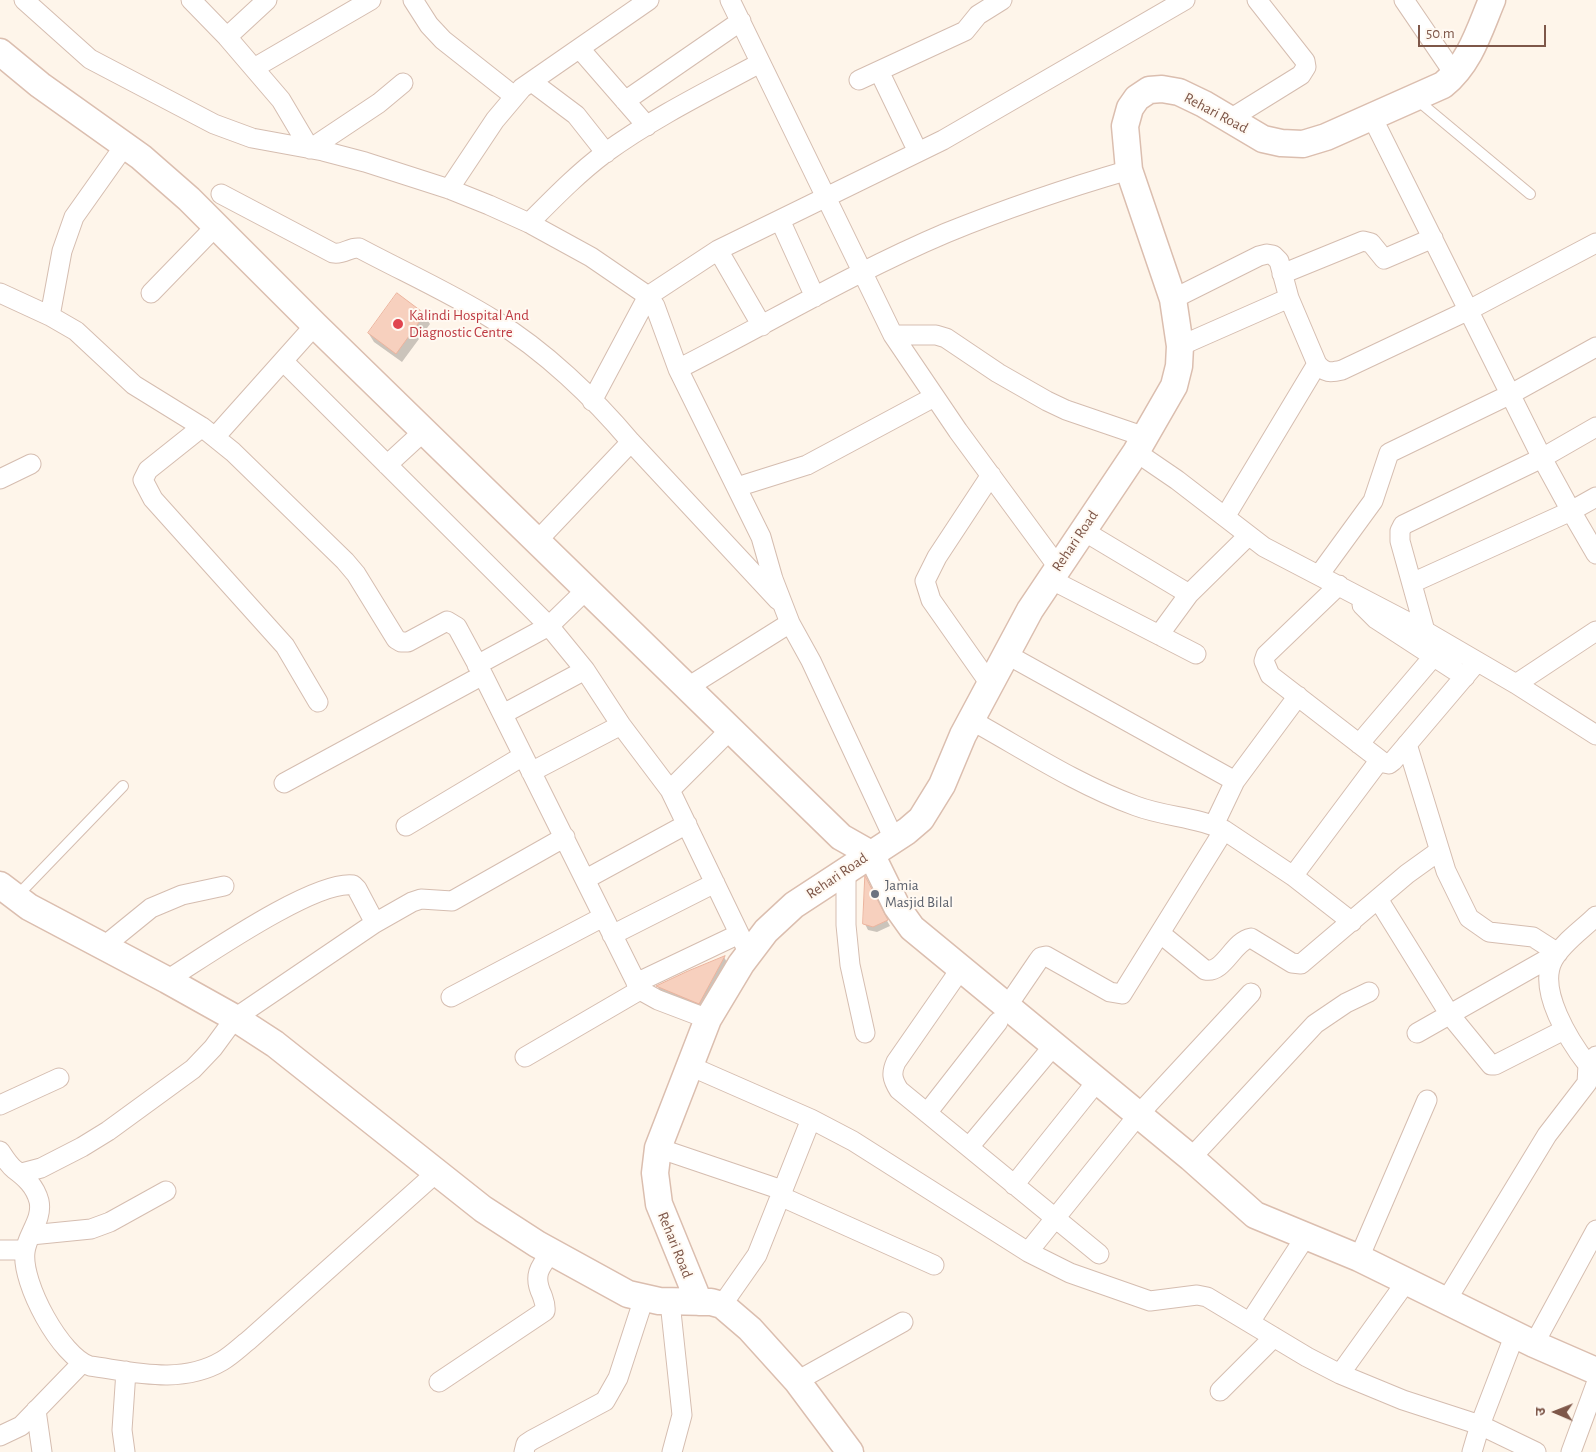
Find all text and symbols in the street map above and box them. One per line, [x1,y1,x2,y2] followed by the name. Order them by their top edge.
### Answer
[1421,15,1548,47] scale bar
[1426,26,1455,41] text: 50 m
[1181,89,1251,137] street label: Rehari Road
[409,306,529,341] place label: Kalindi Hospital And Diagnostic Centre
[391,317,405,331] marker: Kalindi Hospital And Diagnostic Centre
[1048,507,1102,575] street label: Rehari Road
[803,849,871,903] street label: Rehari Road
[885,876,953,911] place label: Jamia Masjid Bilal
[869,888,881,900] marker: Jamia Masjid Bilal
[654,1209,696,1281] street label: Rehari Road
[1531,1387,1581,1437] north arrow
[1534,1408,1548,1416] text: उ

